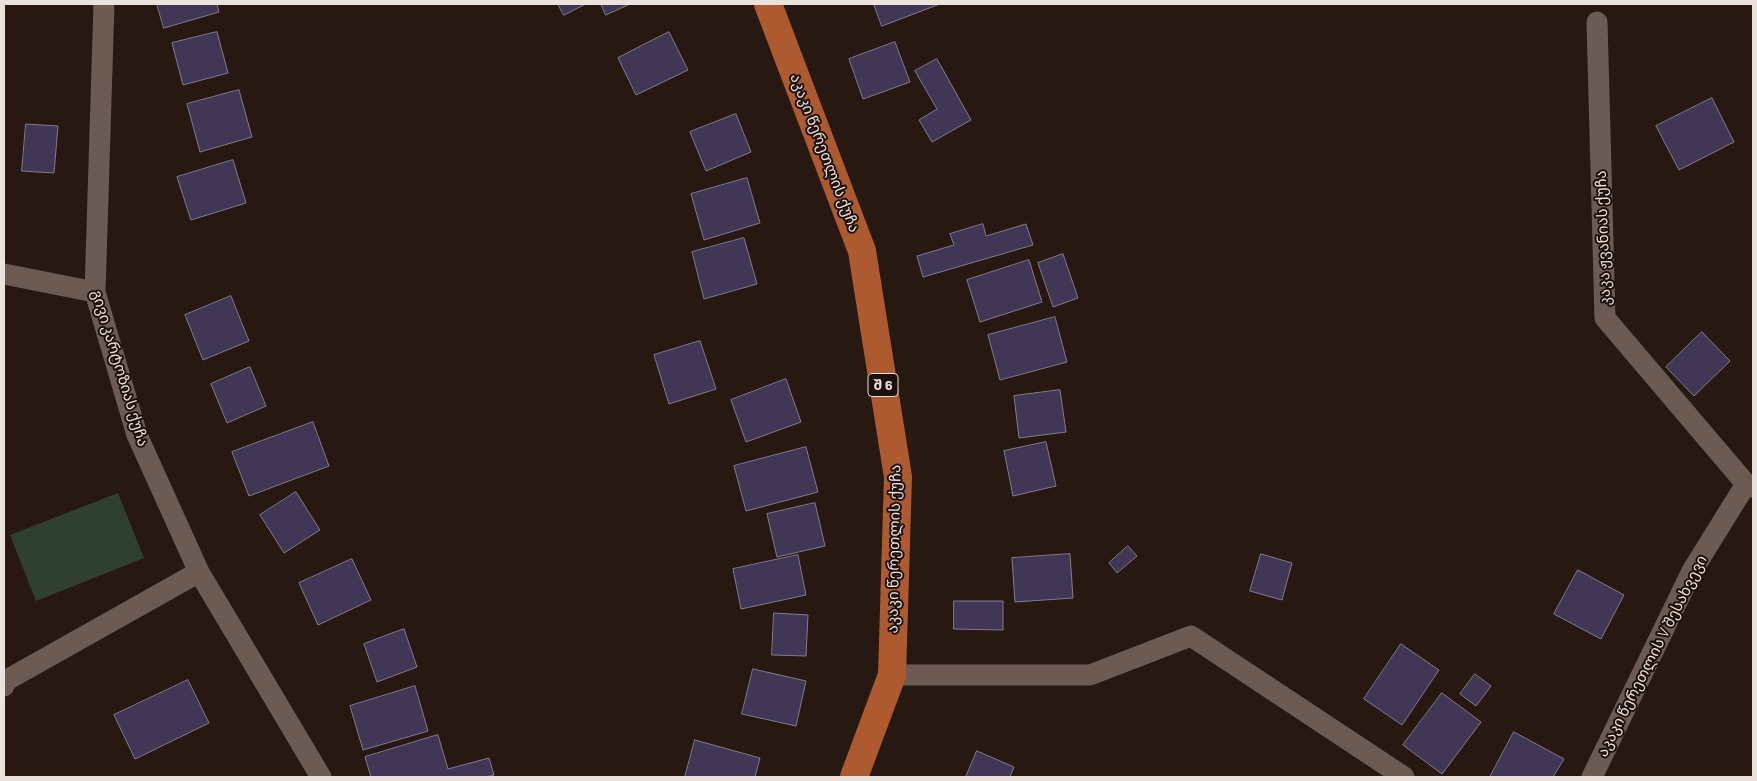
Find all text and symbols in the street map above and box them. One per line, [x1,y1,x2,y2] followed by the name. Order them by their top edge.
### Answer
[786,71,864,235] street label: აკაკი წერეთლის ქუჩა
[1592,170,1614,306] street label: კაკა ჟვანიას ქუჩა
[88,288,152,448] street label: გივი კარტოზიას ქუჩა
[868,374,898,396] road number: შ 6
[884,465,904,633] street label: აკაკი წერეთლის ქუჩა
[1593,552,1711,760] street label: აკაკი წერეთლის V შესახვევი

